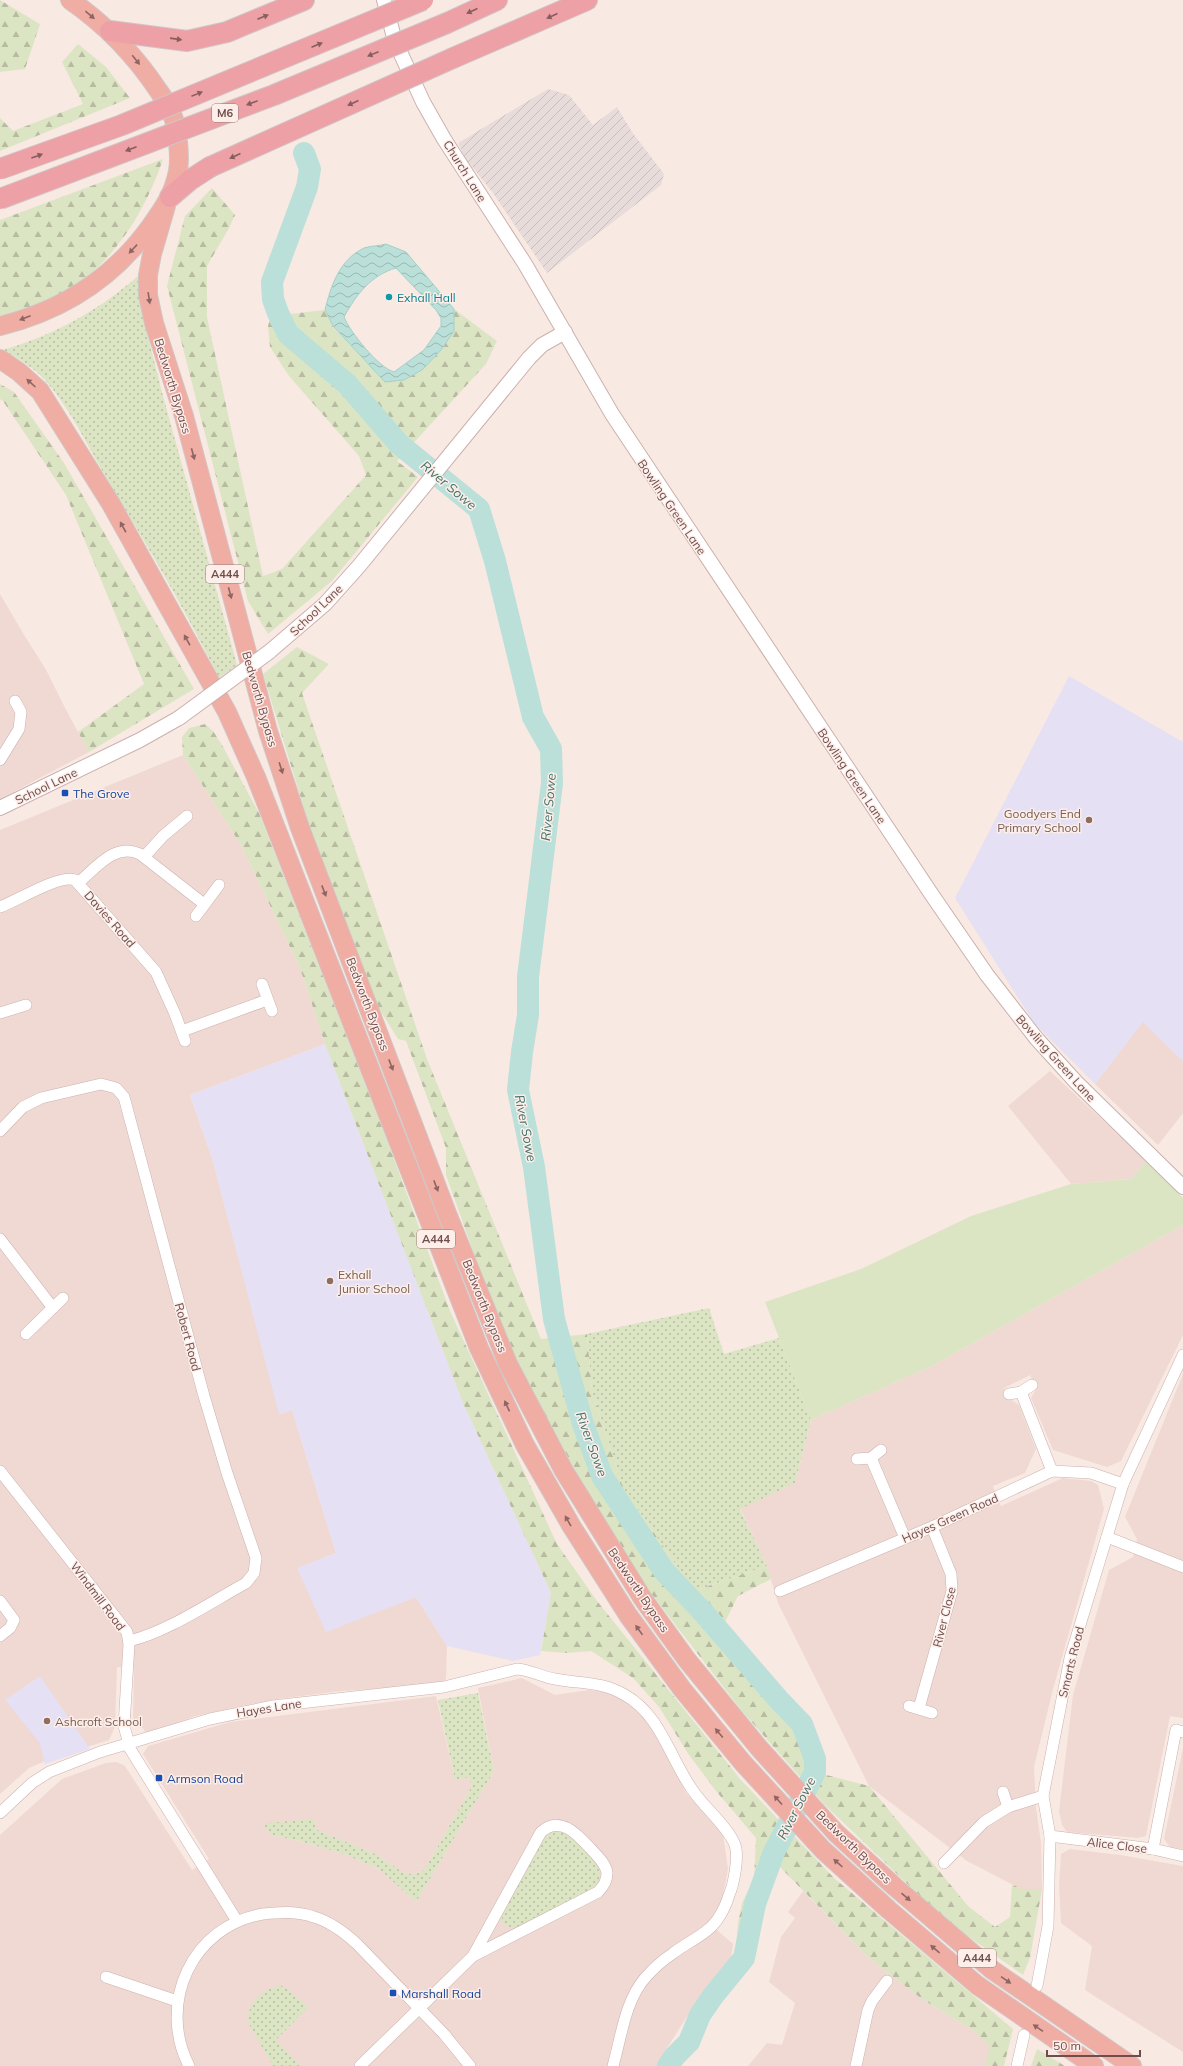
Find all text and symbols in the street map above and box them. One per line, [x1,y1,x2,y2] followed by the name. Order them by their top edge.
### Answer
[466,8,478,14] one-way arrow
[85,10,96,19] one-way arrow
[257,13,269,19] one-way arrow
[546,13,557,19] one-way arrow
[170,36,182,42] one-way arrow
[312,41,324,47] one-way arrow
[367,51,378,57] one-way arrow
[132,54,140,65] one-way arrow
[192,91,203,97] one-way arrow
[246,100,258,106] one-way arrow
[348,100,359,106] one-way arrow
[212,104,238,122] road number: M6
[440,137,490,205] street label: Church Lane
[124,147,136,153] one-way arrow
[31,153,43,159] one-way arrow
[229,153,240,159] one-way arrow
[128,244,138,254] one-way arrow
[397,290,456,305] place label: Exhall Hall
[146,292,152,304] one-way arrow
[384,292,394,302] marker: Exhall Hall
[19,316,31,322] one-way arrow
[151,336,195,436] street label: Bedworth Bypass
[26,378,36,388] one-way arrow
[191,447,197,460] one-way arrow
[634,456,710,558] street label: Bowling Green Lane
[418,457,480,513] water label: River Sowe
[120,521,127,533] one-way arrow
[206,565,244,583] road number: A444
[287,581,345,639] street label: School Lane
[228,587,234,599] one-way arrow
[183,635,190,646] one-way arrow
[239,649,281,749] street label: Bedworth Bypass
[814,725,890,827] street label: Bowling Green Lane
[278,763,284,775] one-way arrow
[12,764,80,808] street label: School Lane
[537,773,559,841] water label: River Sowe
[73,786,130,801] place label: The Grove
[60,788,70,798] marker: The Grove
[997,806,1081,835] place label: Goodyers End Primary School
[1084,815,1094,825] marker: Goodyers End Primary School
[322,885,328,897] one-way arrow
[81,888,139,950] street label: Davies Road
[343,955,393,1053] street label: Bedworth Bypass
[1013,1011,1099,1105] street label: Bowling Green Lane
[388,1059,394,1071] one-way arrow
[512,1093,540,1163] water label: River Sowe
[434,1181,440,1193] one-way arrow
[417,1230,455,1248] road number: A444
[460,1257,511,1355] street label: Bedworth Bypass
[338,1267,410,1296] place label: Exhall Junior School
[325,1276,335,1286] marker: Exhall Junior School
[172,1301,204,1373] street label: Robert Road
[504,1401,510,1412] one-way arrow
[573,1409,611,1479] water label: River Sowe
[899,1490,1001,1546] street label: Hayes Green Road
[565,1515,572,1527] one-way arrow
[605,1545,673,1635] street label: Bedworth Bypass
[67,1559,129,1633] street label: Windmill Road
[929,1585,959,1649] street label: River Close
[635,1625,643,1635] one-way arrow
[1055,1625,1087,1699] street label: Smarts Road
[235,1695,303,1721] street label: Hayes Lane
[55,1714,142,1729] place label: Ashcroft School
[42,1716,52,1726] marker: Ashcroft School
[714,1727,723,1738] one-way arrow
[167,1771,243,1786] place label: Armson Road
[154,1773,164,1783] marker: Armson Road
[773,1774,819,1842] water label: River Sowe
[773,1795,783,1805] one-way arrow
[813,1807,895,1887] street label: Bedworth Bypass
[1086,1834,1148,1856] street label: Alice Close
[833,1859,843,1868] one-way arrow
[901,1892,911,1901] one-way arrow
[930,1945,941,1954] one-way arrow
[958,1949,996,1967] road number: A444
[1001,1976,1011,1984] one-way arrow
[401,1986,481,2001] place label: Marshall Road
[388,1988,398,1998] marker: Marshall Road
[1033,2024,1044,2032] one-way arrow
[1047,2032,1140,2058] scale bar
[1053,2038,1081,2053] text: 50 m

